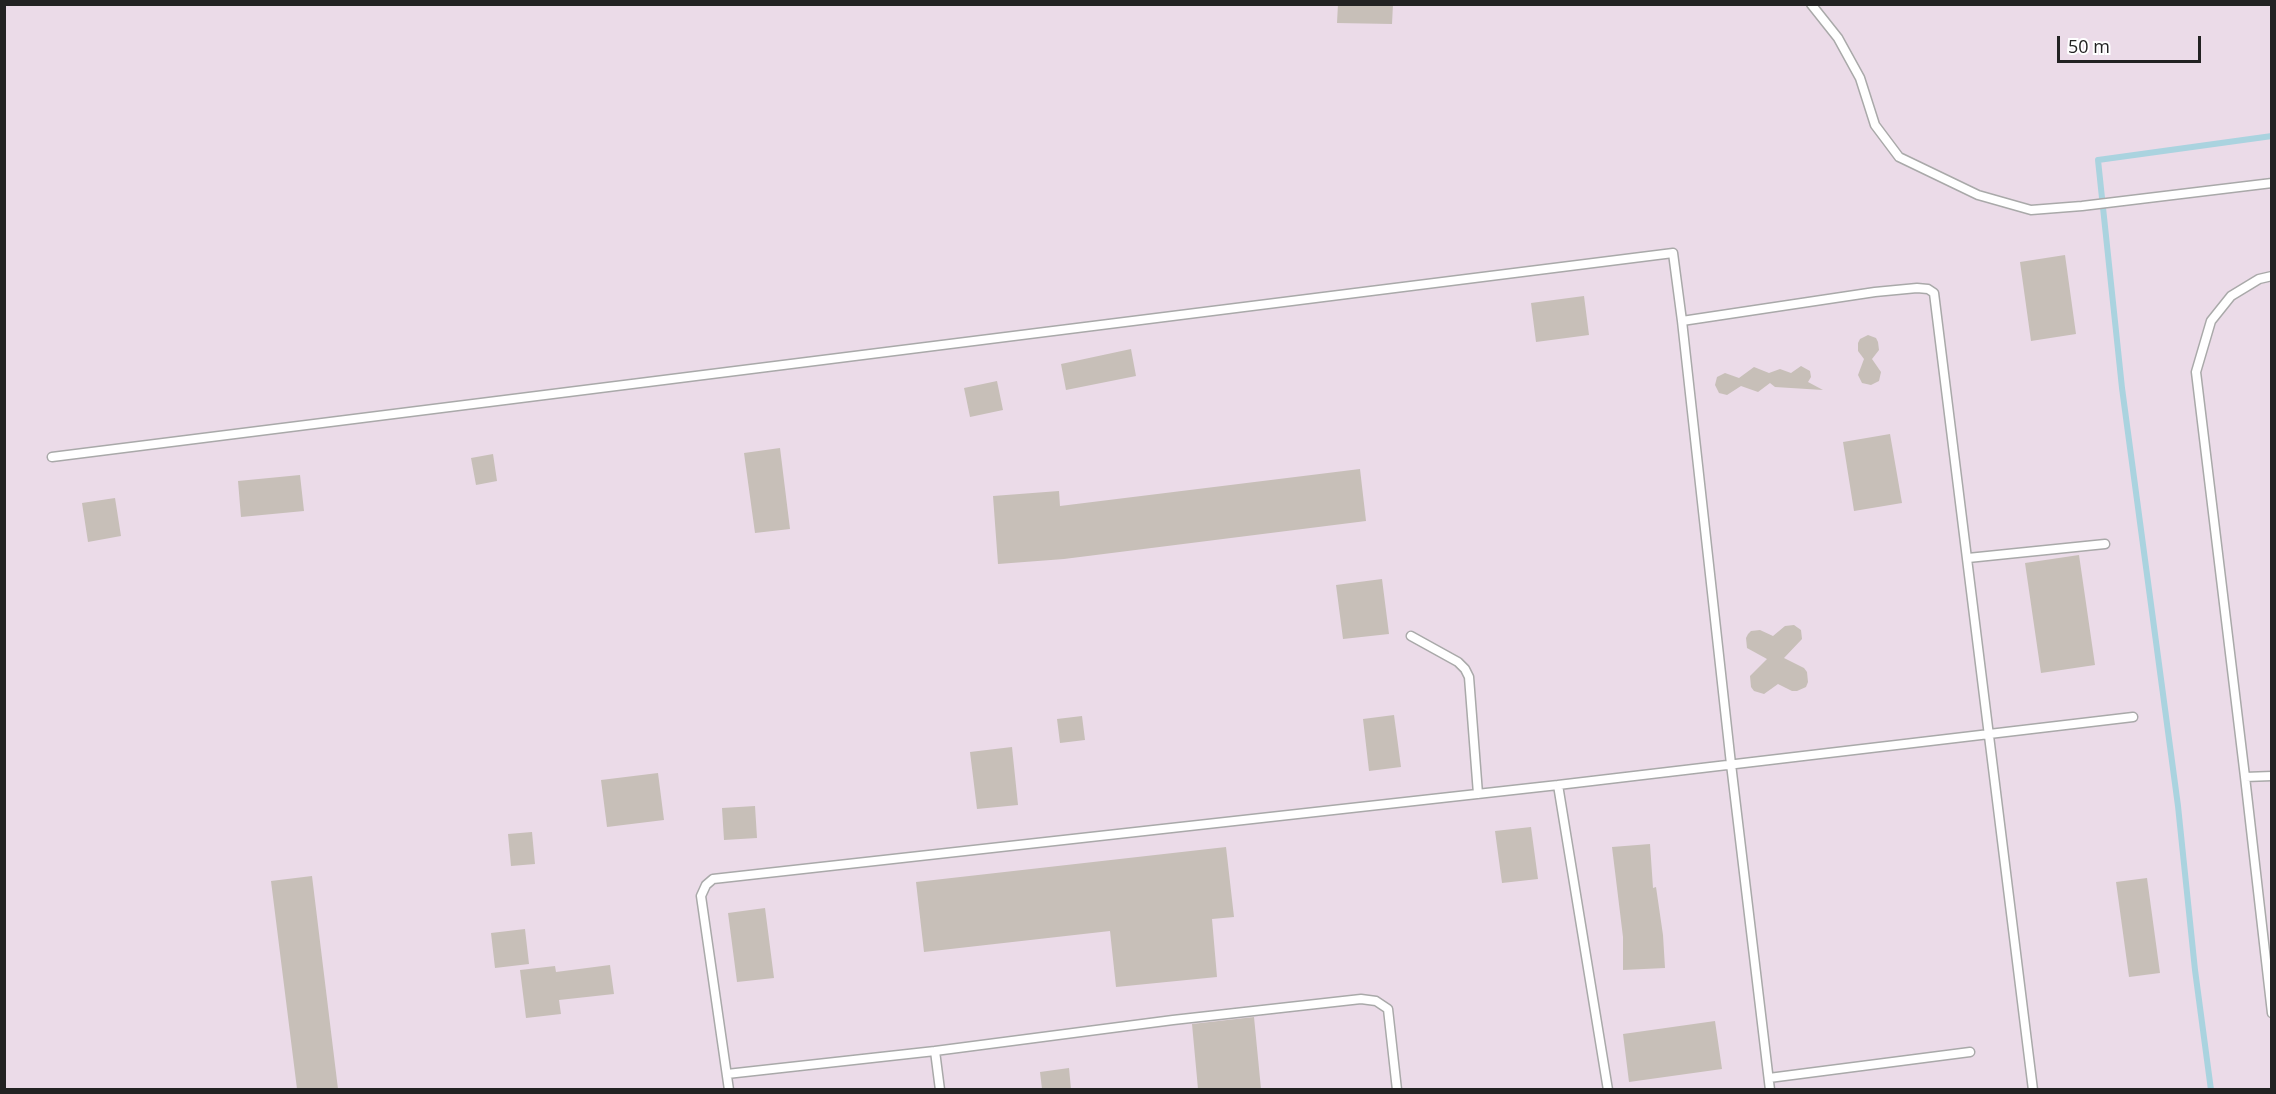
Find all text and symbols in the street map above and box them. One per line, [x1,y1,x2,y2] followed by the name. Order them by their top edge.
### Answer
[2060,24,2204,62] scale bar
[2068,34,2110,58] text: 50 m

